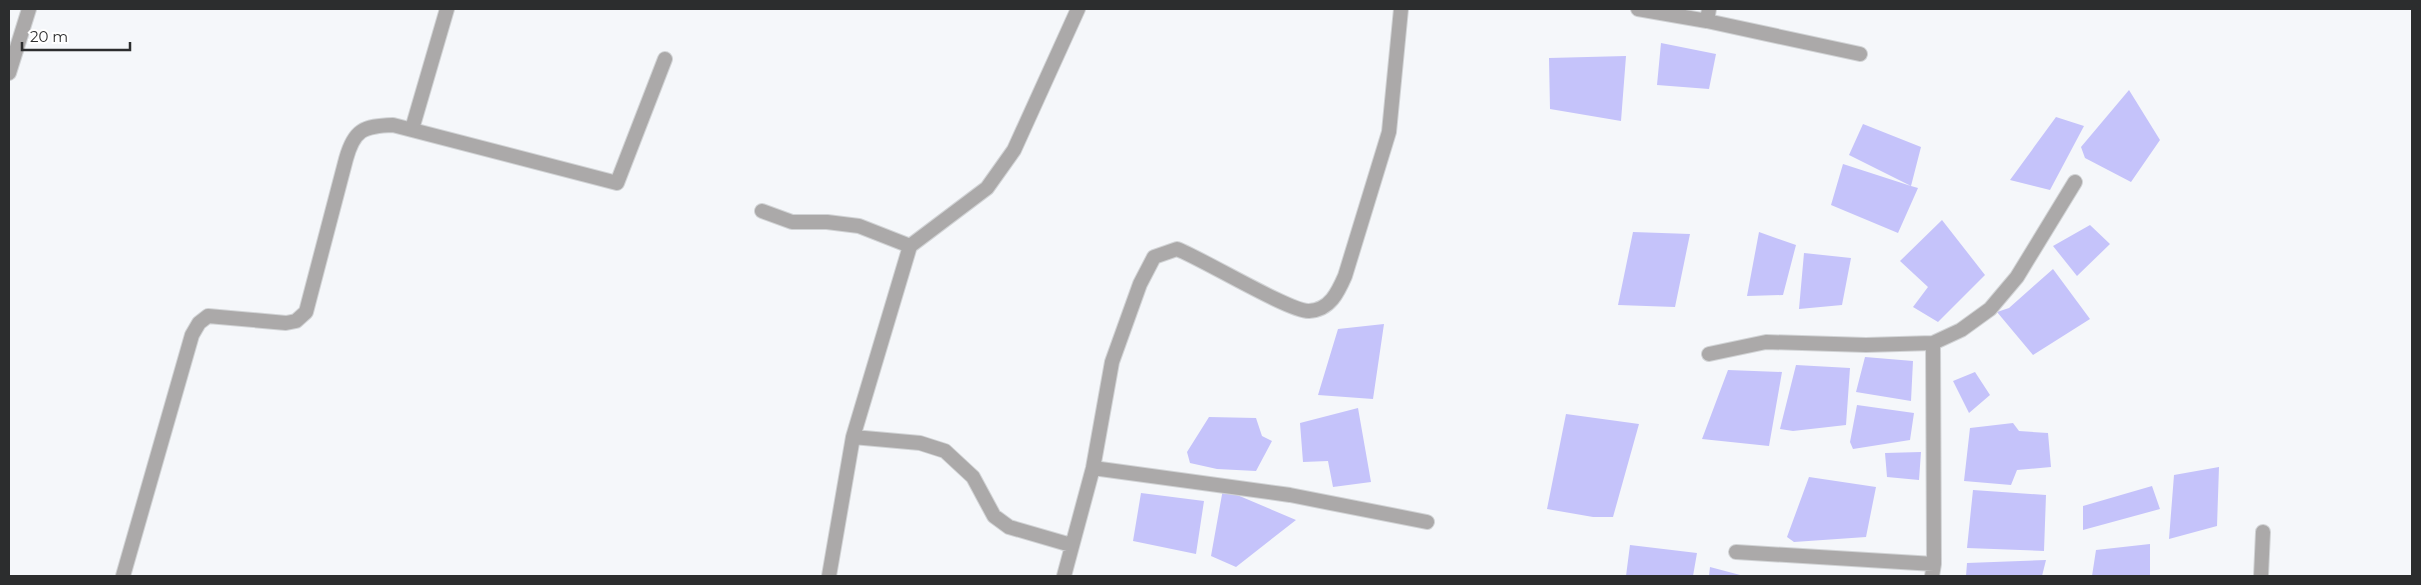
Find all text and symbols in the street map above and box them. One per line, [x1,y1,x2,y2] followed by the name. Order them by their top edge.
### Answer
[22,20,130,52] scale bar
[30,27,68,46] text: 20 m

